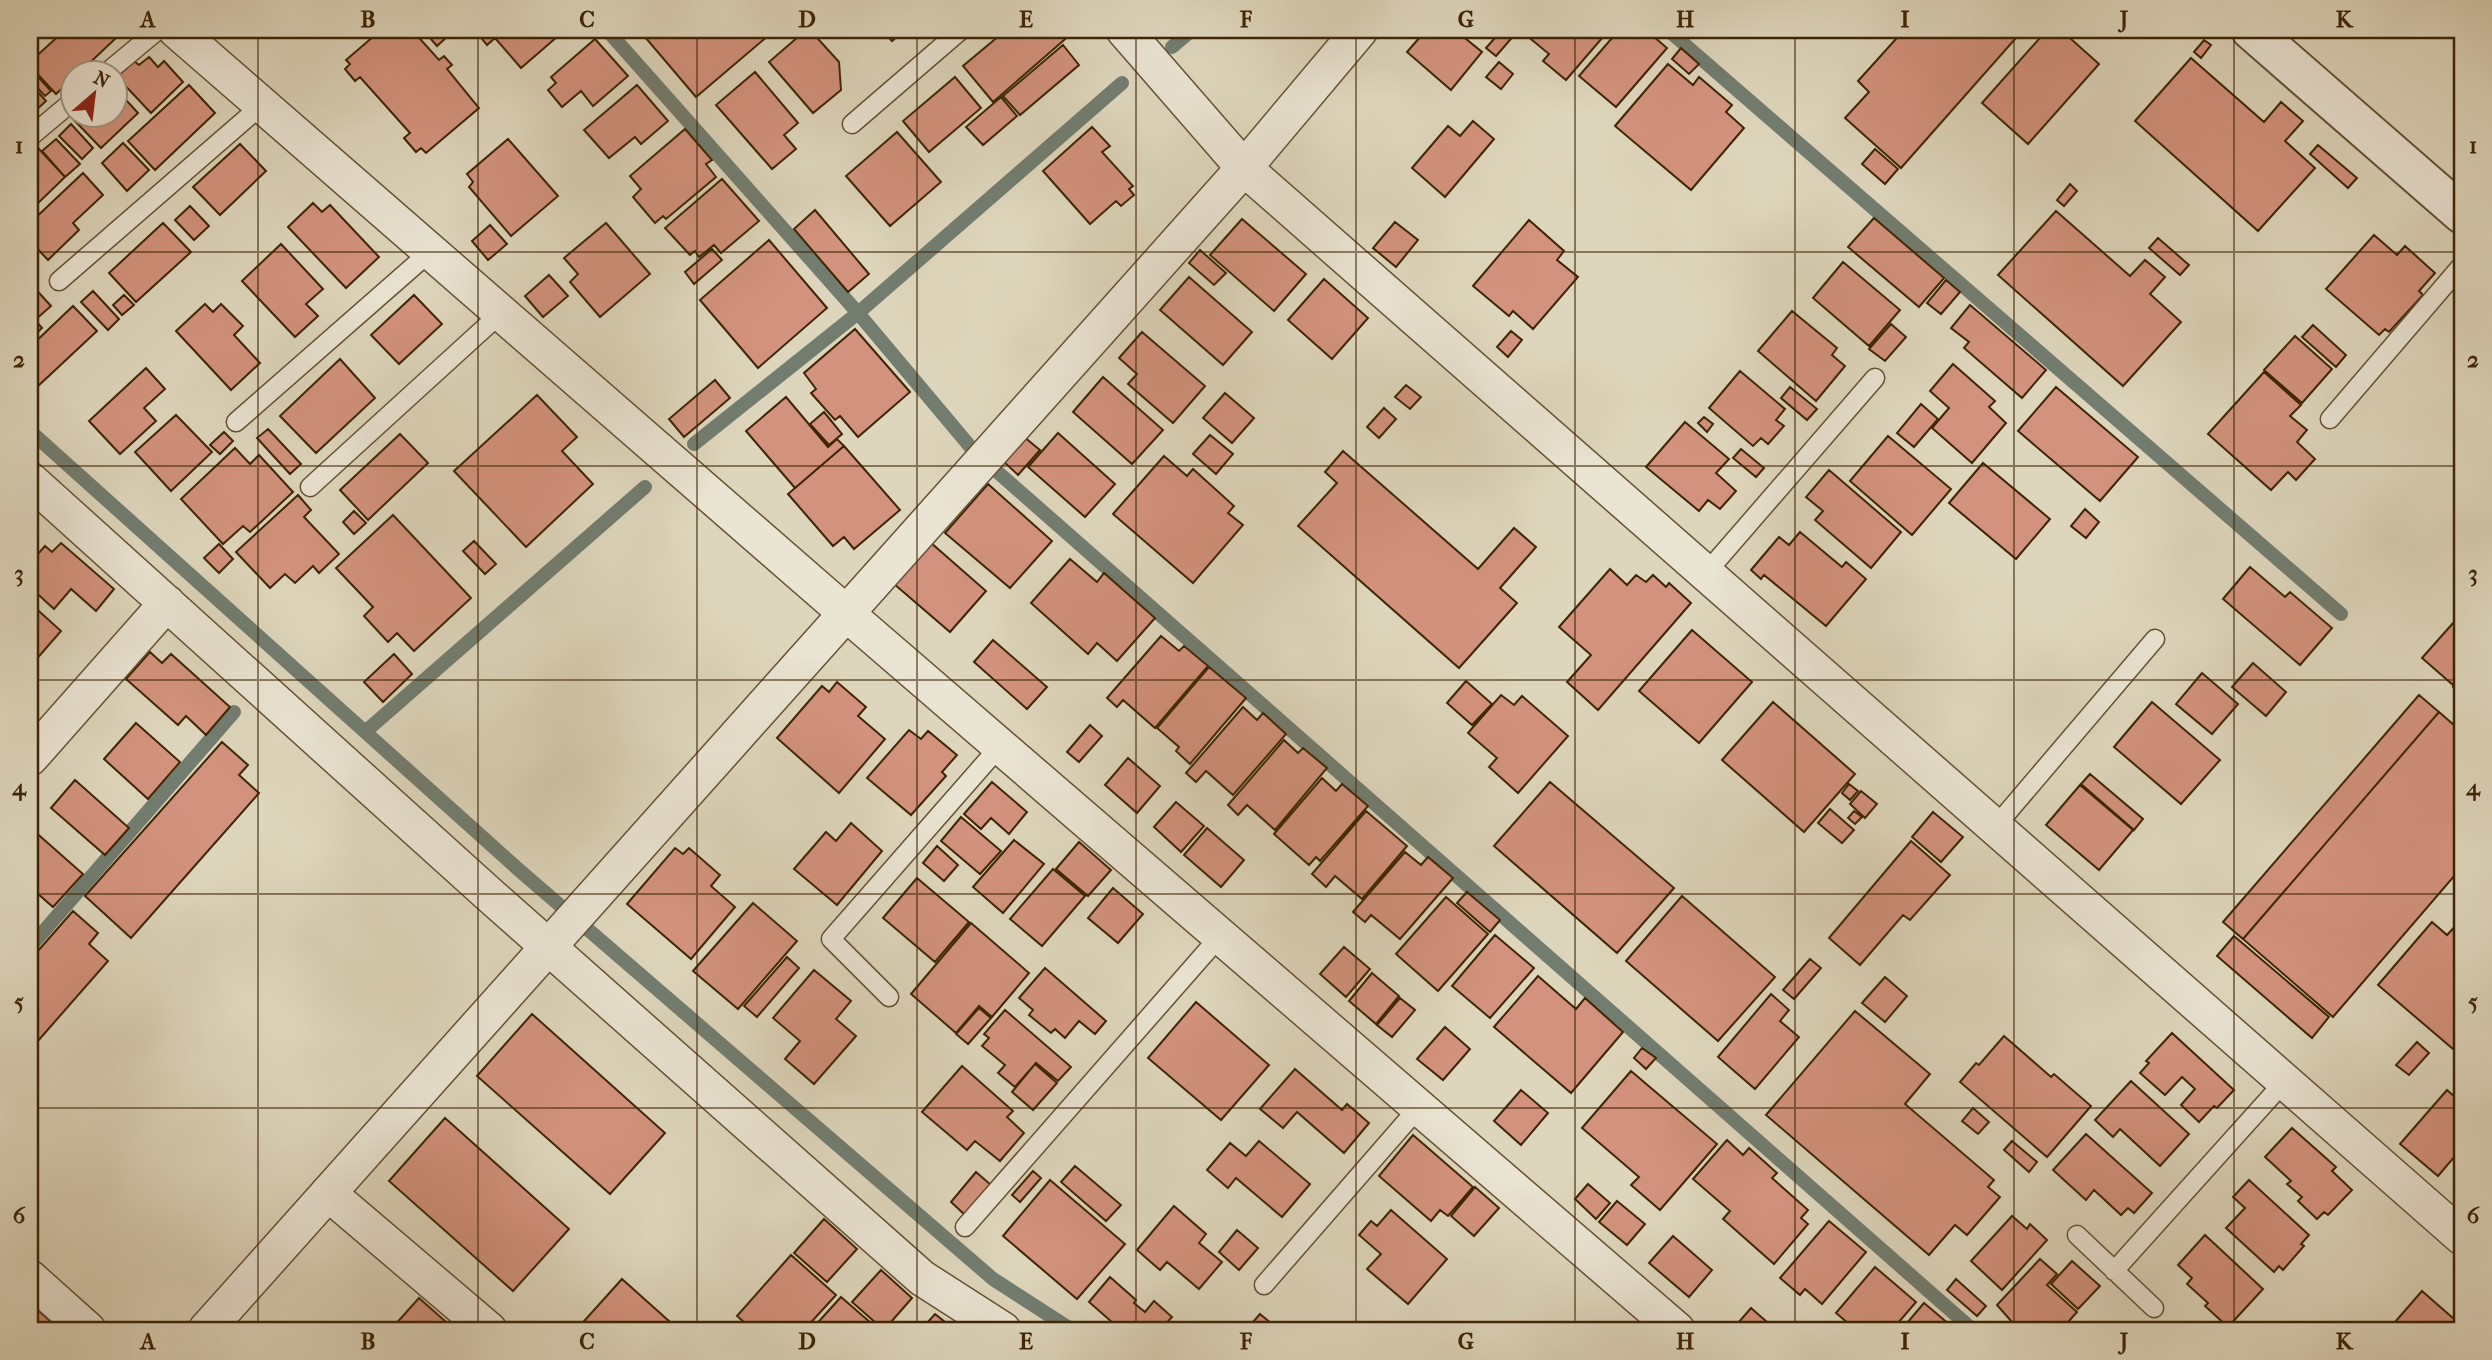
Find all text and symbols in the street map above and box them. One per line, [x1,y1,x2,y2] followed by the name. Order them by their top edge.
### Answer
[139,6,157,33] text: A
[361,6,376,33] text: B
[579,6,595,33] text: C
[798,6,816,33] text: D
[1019,6,1033,33] text: E
[1239,6,1253,33] text: F
[1458,6,1474,33] text: G
[1676,6,1694,33] text: H
[1901,6,1910,33] text: I
[2118,6,2129,33] text: J
[2336,6,2355,33] text: K
[60,60,130,130] north arrow
[90,67,114,93] text: N
[15,132,23,159] text: 1
[2469,132,2477,159] text: 1
[13,346,25,373] text: 2
[2467,346,2479,373] text: 2
[14,560,24,587] text: 3
[2468,560,2478,587] text: 3
[11,774,27,801] text: 4
[2465,774,2481,801] text: 4
[14,988,24,1015] text: 5
[2468,988,2478,1015] text: 5
[13,1202,26,1229] text: 6
[2467,1202,2480,1229] text: 6
[139,1328,157,1355] text: A
[361,1328,376,1355] text: B
[579,1328,595,1355] text: C
[798,1328,816,1355] text: D
[1019,1328,1033,1355] text: E
[1239,1328,1253,1355] text: F
[1458,1328,1474,1355] text: G
[1676,1328,1694,1355] text: H
[1901,1328,1910,1355] text: I
[2118,1328,2129,1355] text: J
[2336,1328,2355,1355] text: K

